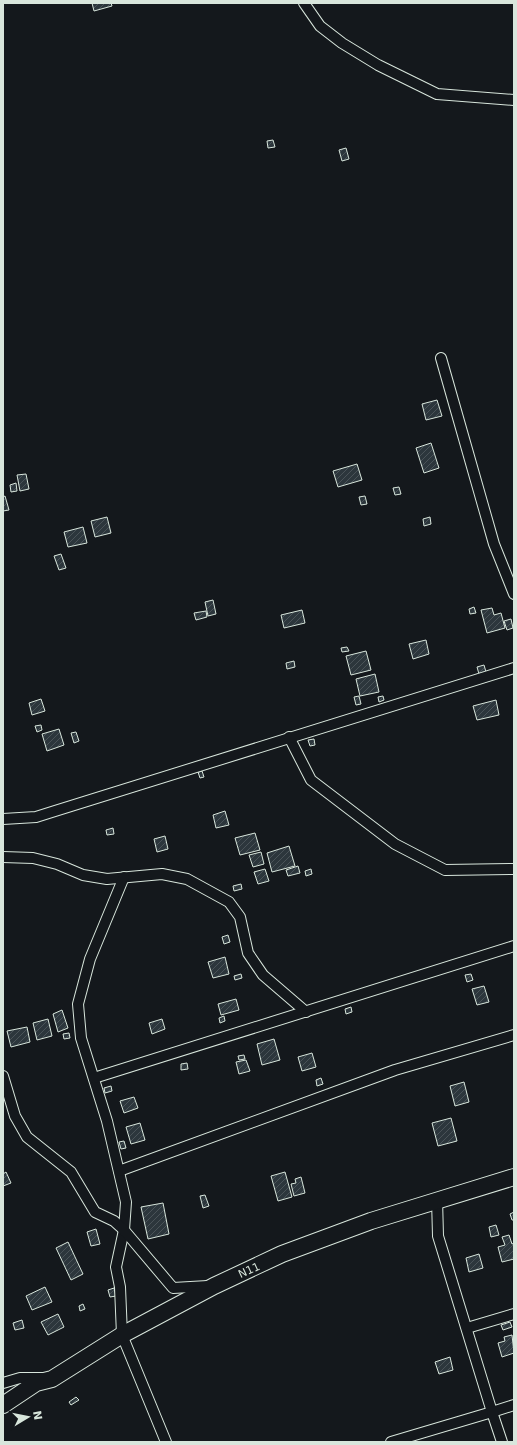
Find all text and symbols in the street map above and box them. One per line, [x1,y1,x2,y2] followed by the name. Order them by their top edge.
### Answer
[236,1260,262,1281] street label: N11
[8,1397,48,1437] north arrow
[30,1410,45,1421] text: N

